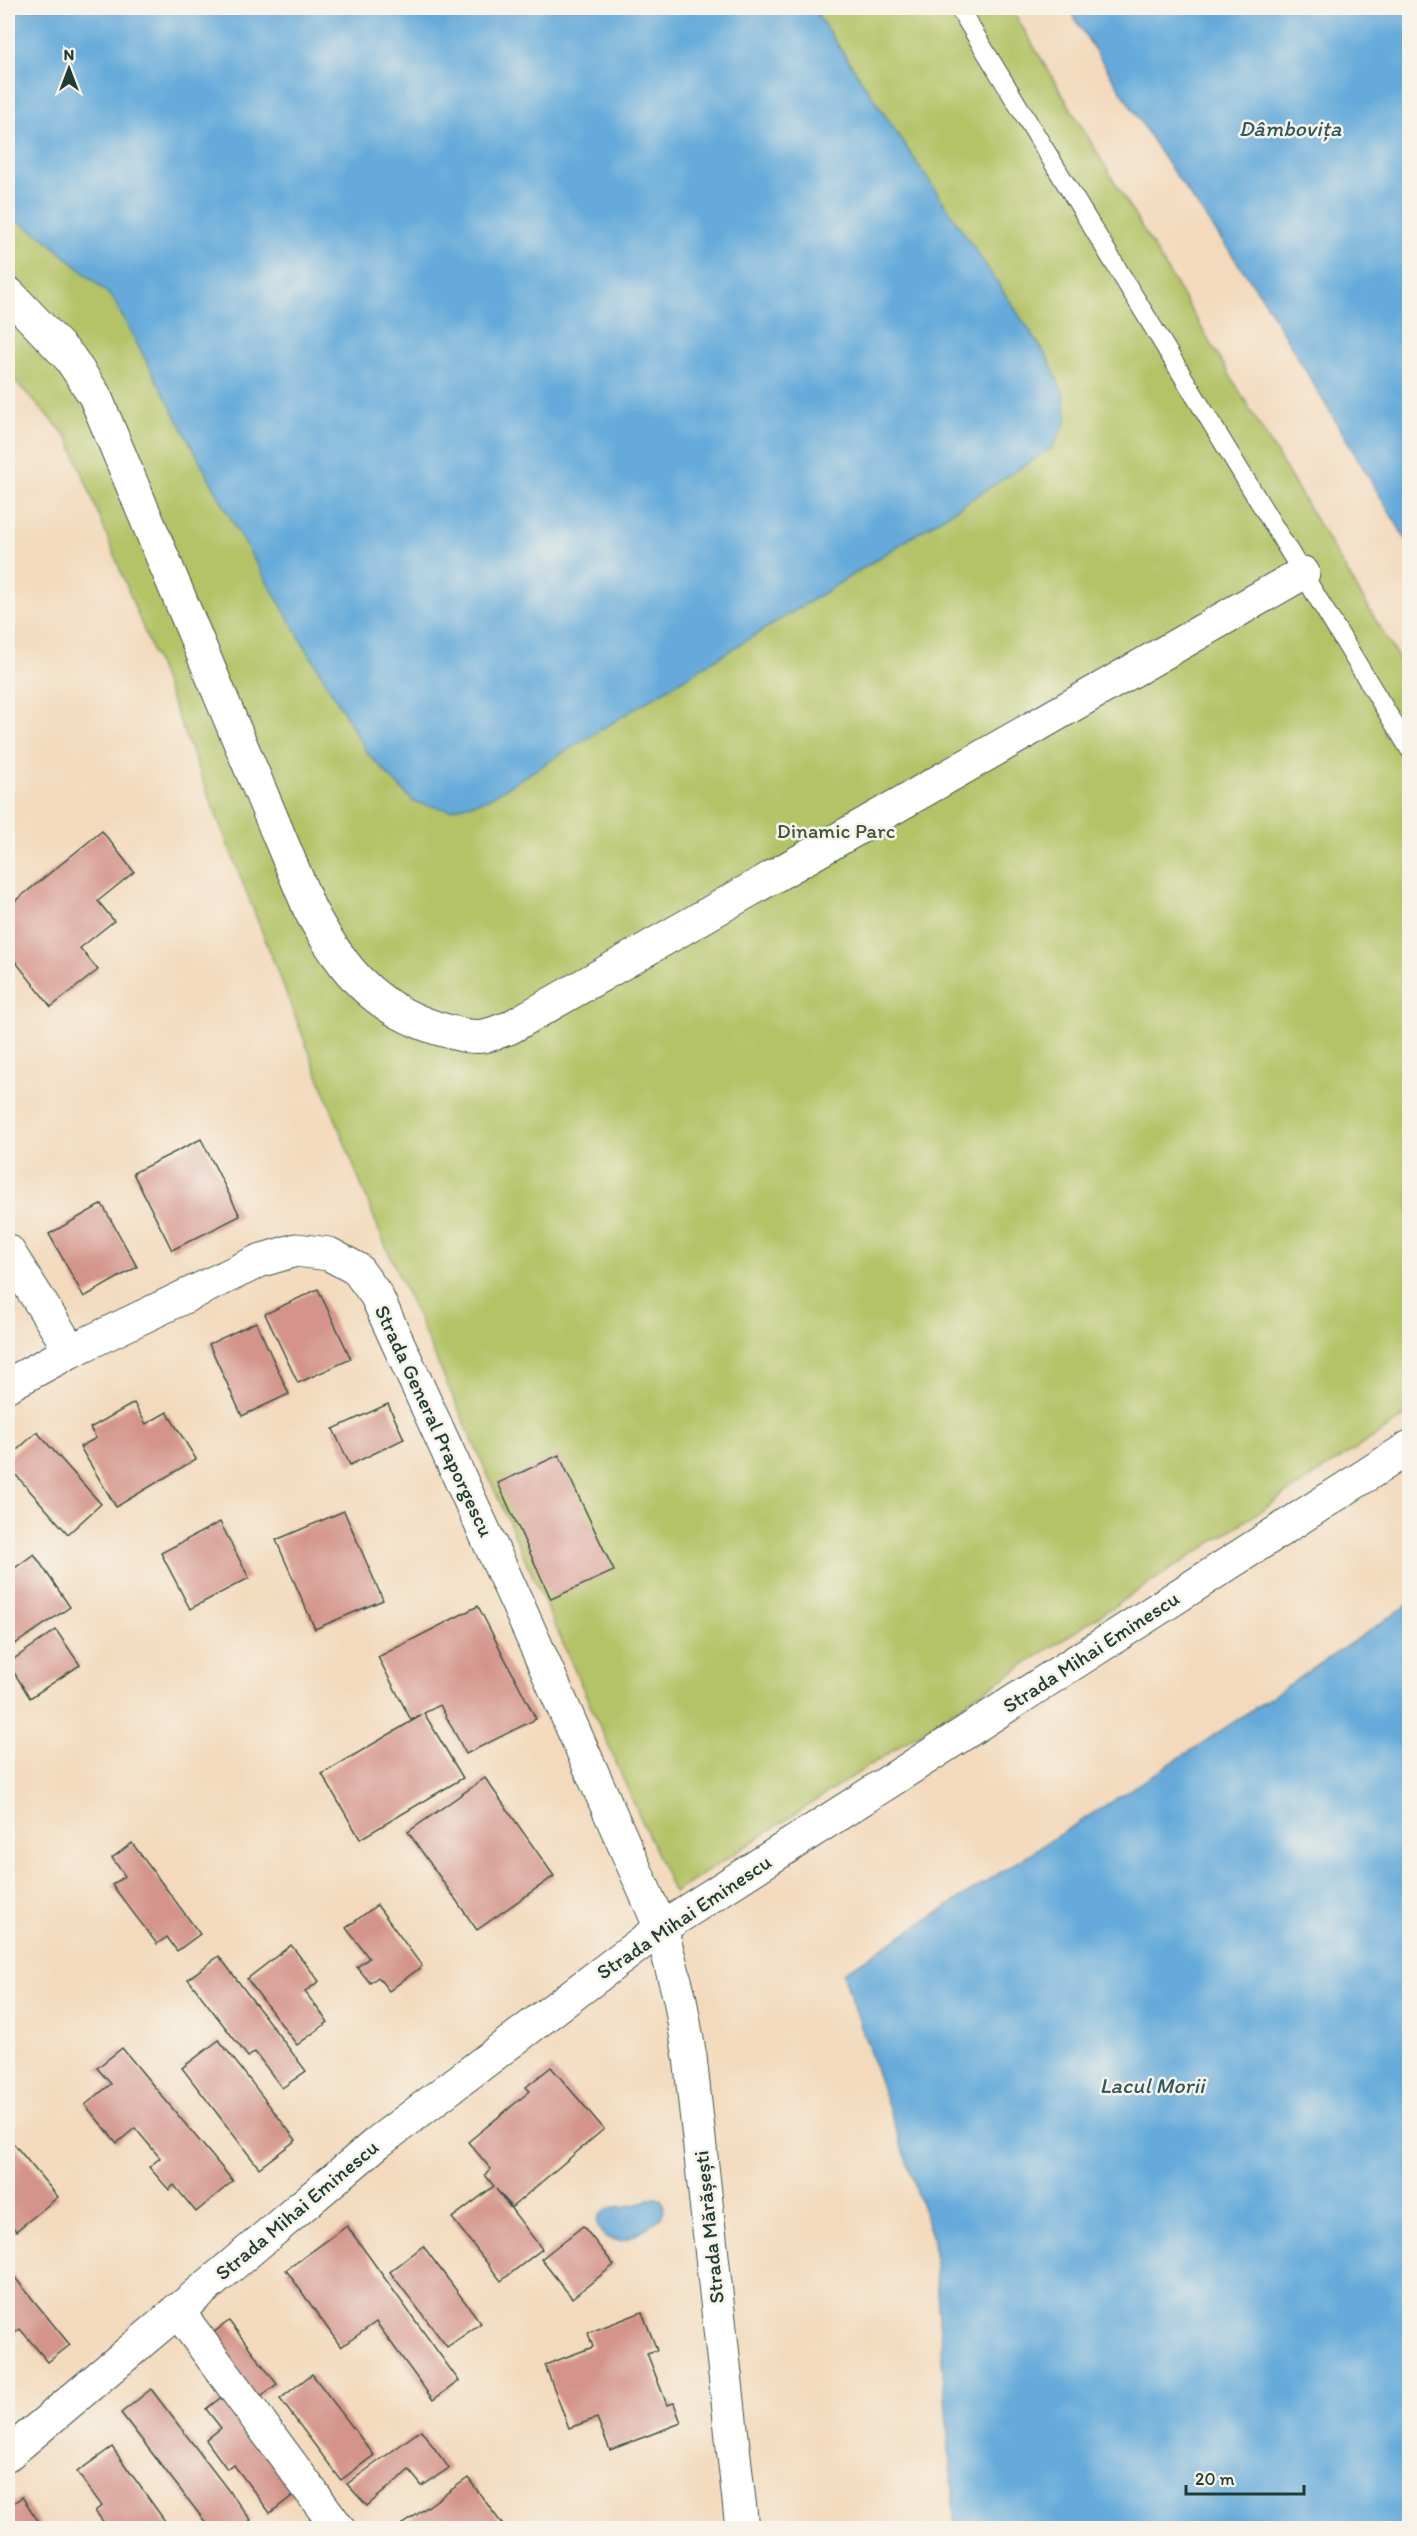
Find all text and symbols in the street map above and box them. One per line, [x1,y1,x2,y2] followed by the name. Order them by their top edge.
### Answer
[39,39,99,99] north arrow
[64,45,74,64] text: N
[1239,115,1342,142] water label: Dâmbovița
[777,818,895,843] park label: Dinamic Parc
[370,1301,499,1541] street label: Strada General Praporgescu
[998,1585,1184,1718] street label: Strada Mihai Eminescu
[592,1849,776,1984] street label: Strada Mihai Eminescu
[1099,2072,1207,2099] water label: Lacul Morii
[210,2134,383,2285] street label: Strada Mihai Eminescu
[688,2149,729,2305] street label: Strada Mărășești
[1186,2458,1304,2496] scale bar
[1195,2468,1235,2490] text: 20 m

